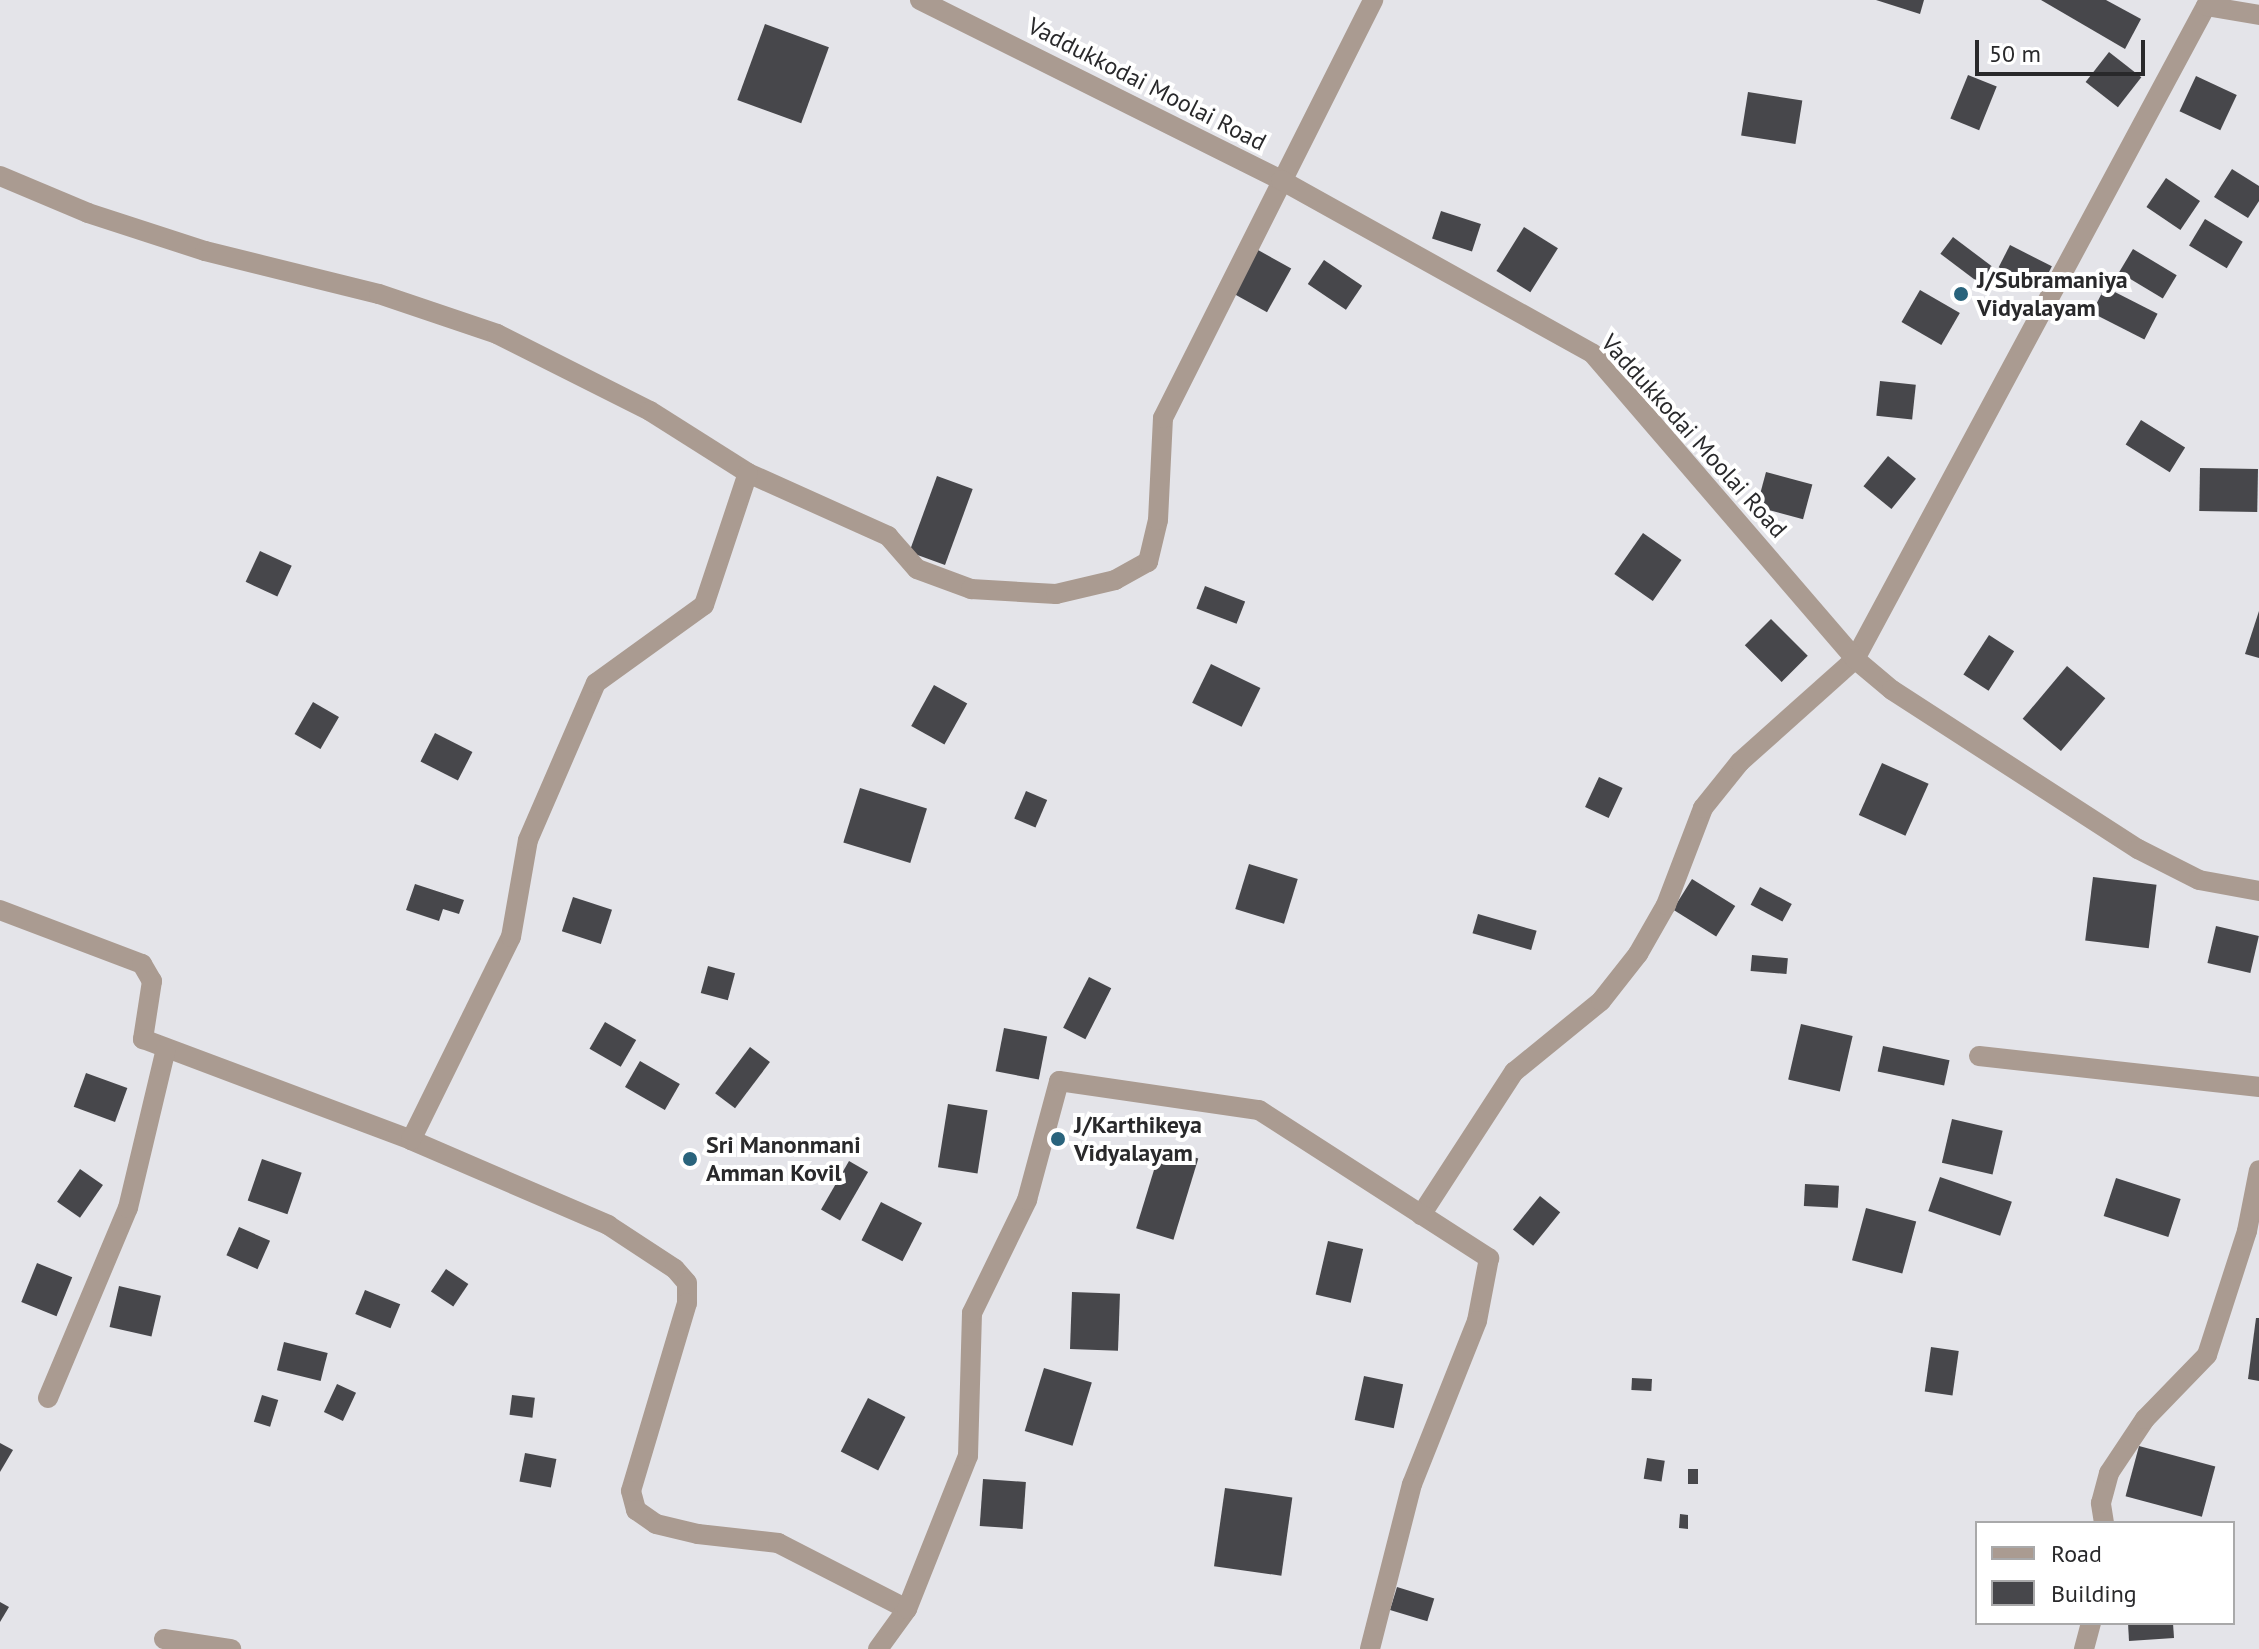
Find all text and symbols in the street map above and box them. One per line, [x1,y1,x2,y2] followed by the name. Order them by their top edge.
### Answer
[1023,11,1271,157] street label: Vaddukkodai Moolai Road
[1979,24,2149,74] scale bar
[1989,38,2041,69] text: 50 m
[1977,266,2128,322] place label: J/Subramaniya Vidyalayam
[1952,285,1970,303] marker: J/Subramaniya Vidyalayam
[1595,328,1793,544] street label: Vaddukkodai Moolai Road
[1074,1111,1202,1167] place label: J/Karthikeya Vidyalayam
[1049,1130,1067,1148] marker: J/Karthikeya Vidyalayam
[706,1131,861,1187] place label: Sri Manonmani Amman Kovil
[681,1150,699,1168] marker: Sri Manonmani Amman Kovil
[1975,1521,2235,1625] legend
[2051,1538,2102,1569] text: Road
[2051,1578,2137,1609] text: Building

